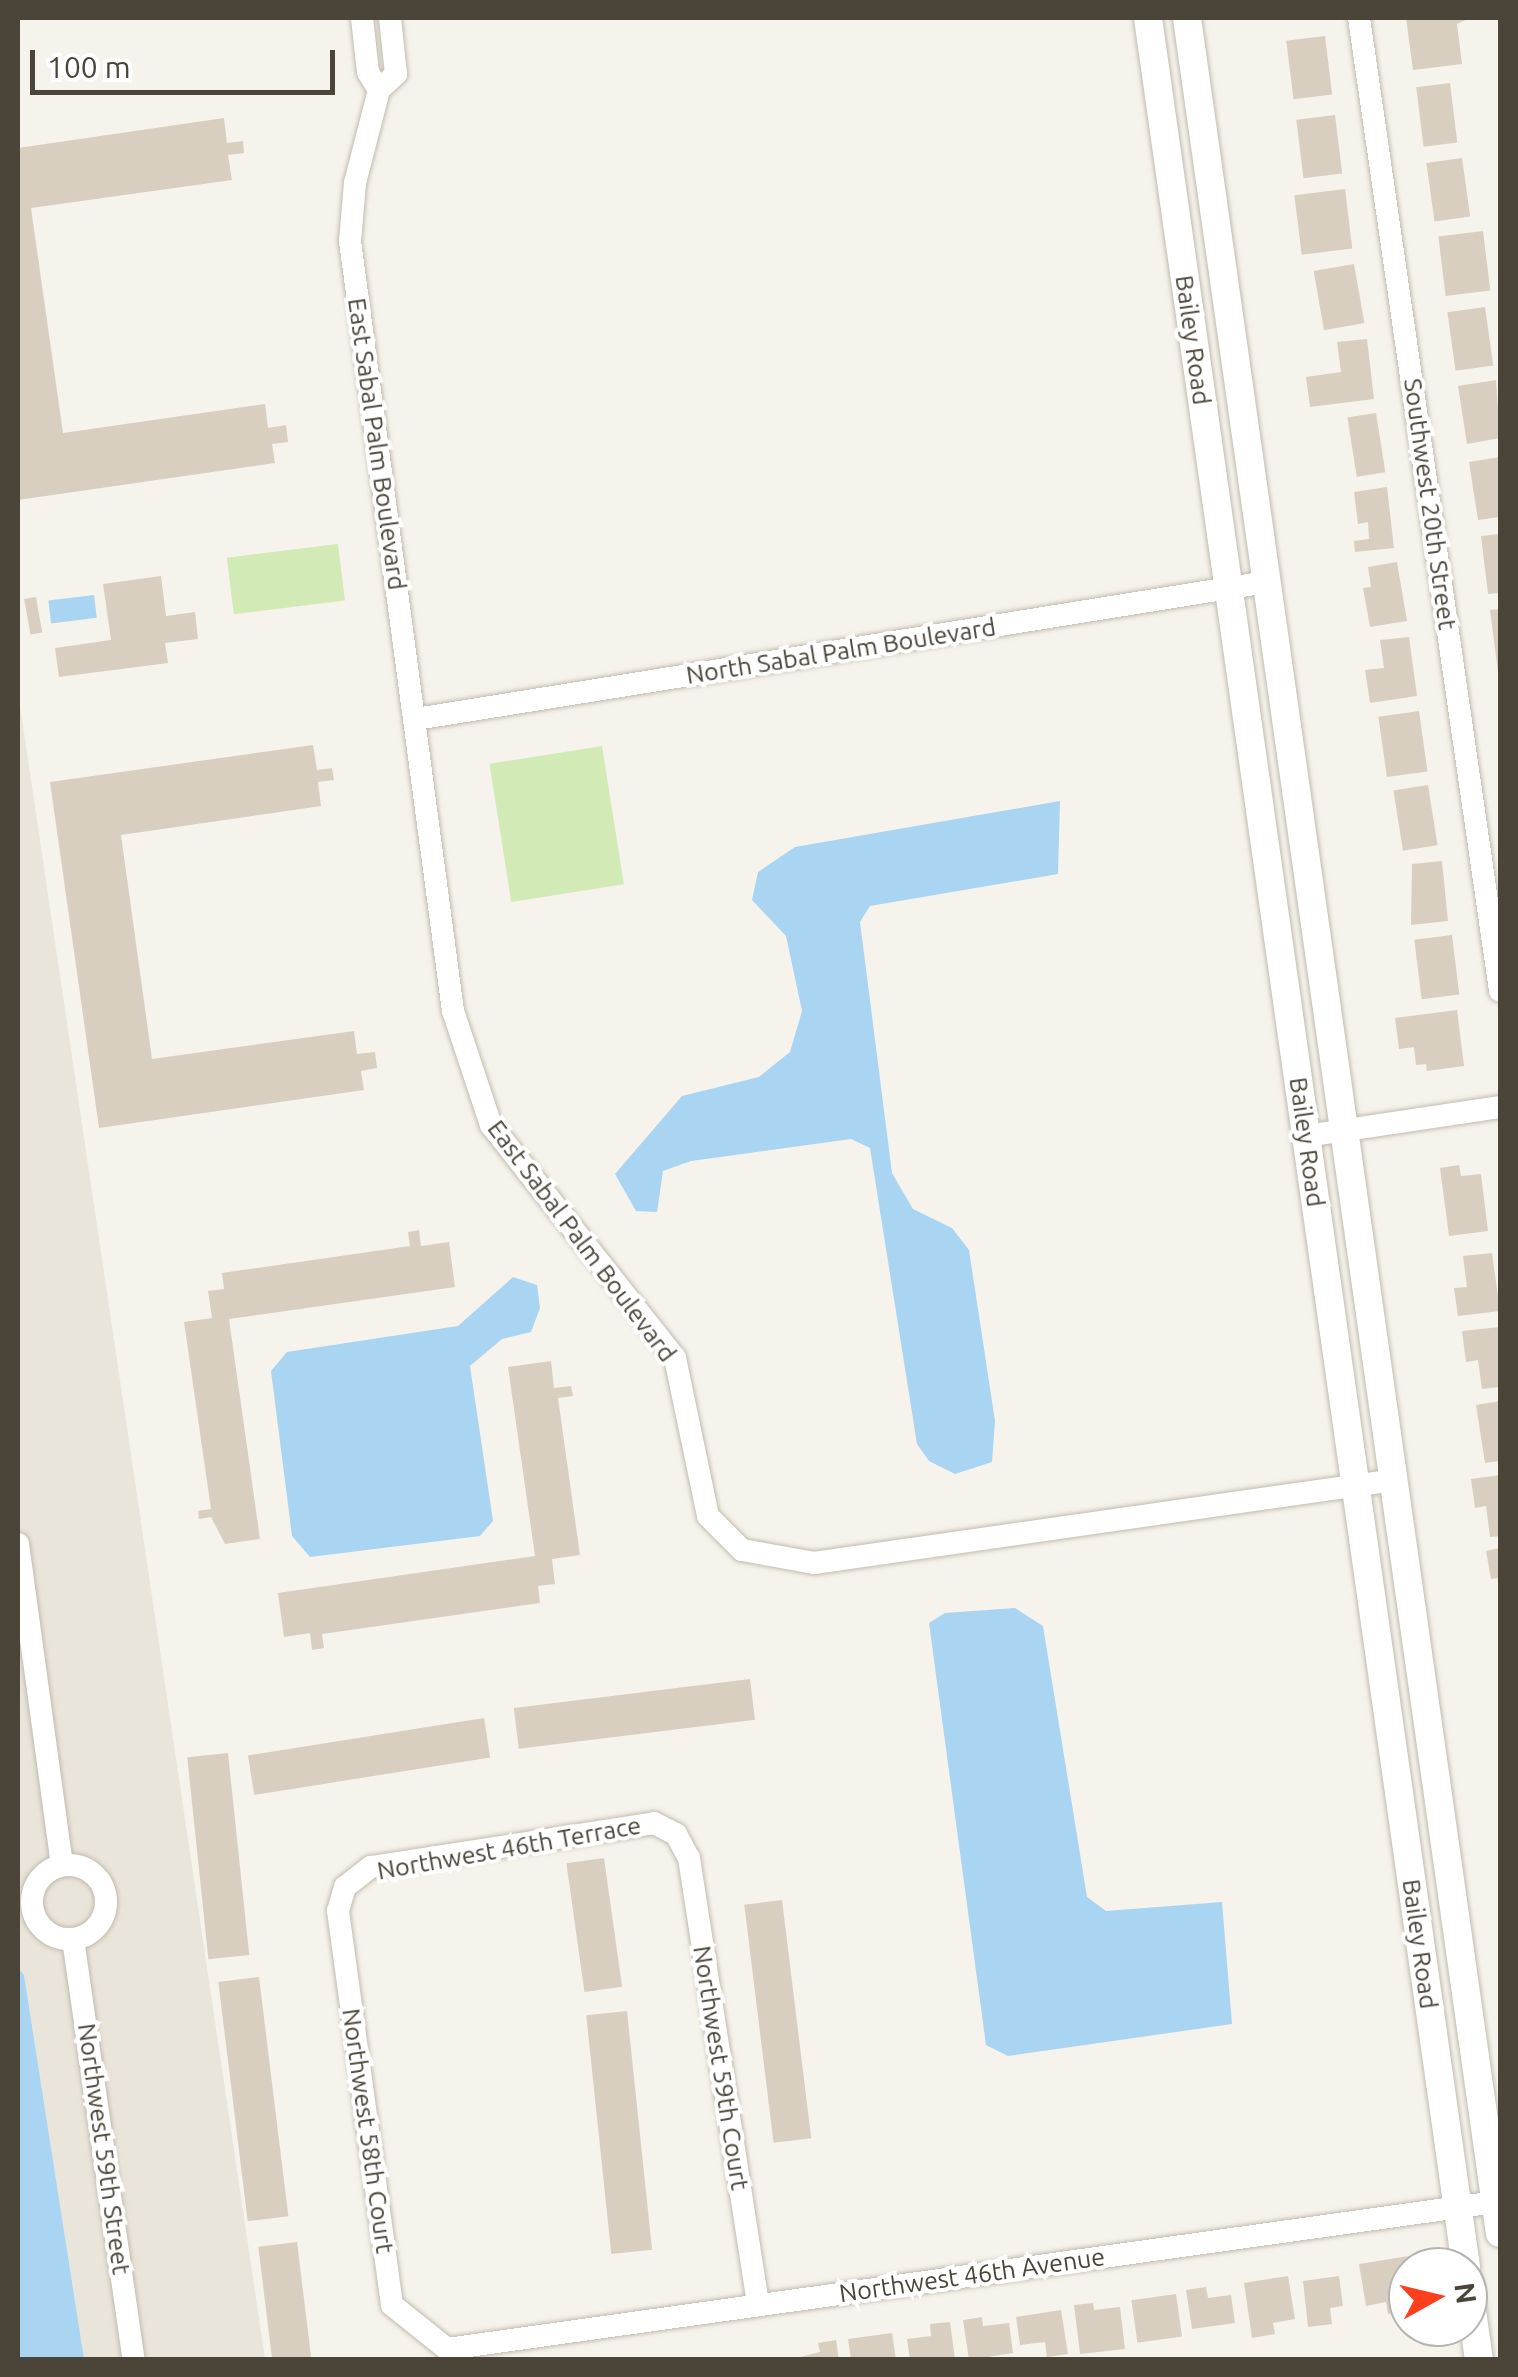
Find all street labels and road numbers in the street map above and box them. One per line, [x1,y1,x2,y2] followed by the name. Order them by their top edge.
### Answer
[1169,273,1217,407] street label: Bailey Road
[342,296,412,592] street label: East Sabal Palm Boulevard
[1398,376,1462,632] street label: Southwest 20th Street
[684,612,998,690] street label: North Sabal Palm Boulevard
[1283,1075,1331,1209] street label: Bailey Road
[481,1114,683,1368] street label: East Sabal Palm Boulevard
[375,1810,643,1886] street label: Northwest 46th Terrace
[1396,1877,1444,2011] street label: Bailey Road
[687,1944,755,2192] street label: Northwest 59th Court
[336,2007,400,2255] street label: Northwest 58th Court
[72,2021,136,2277] street label: Northwest 59th Street
[837,2242,1107,2308] street label: Northwest 46th Avenue

